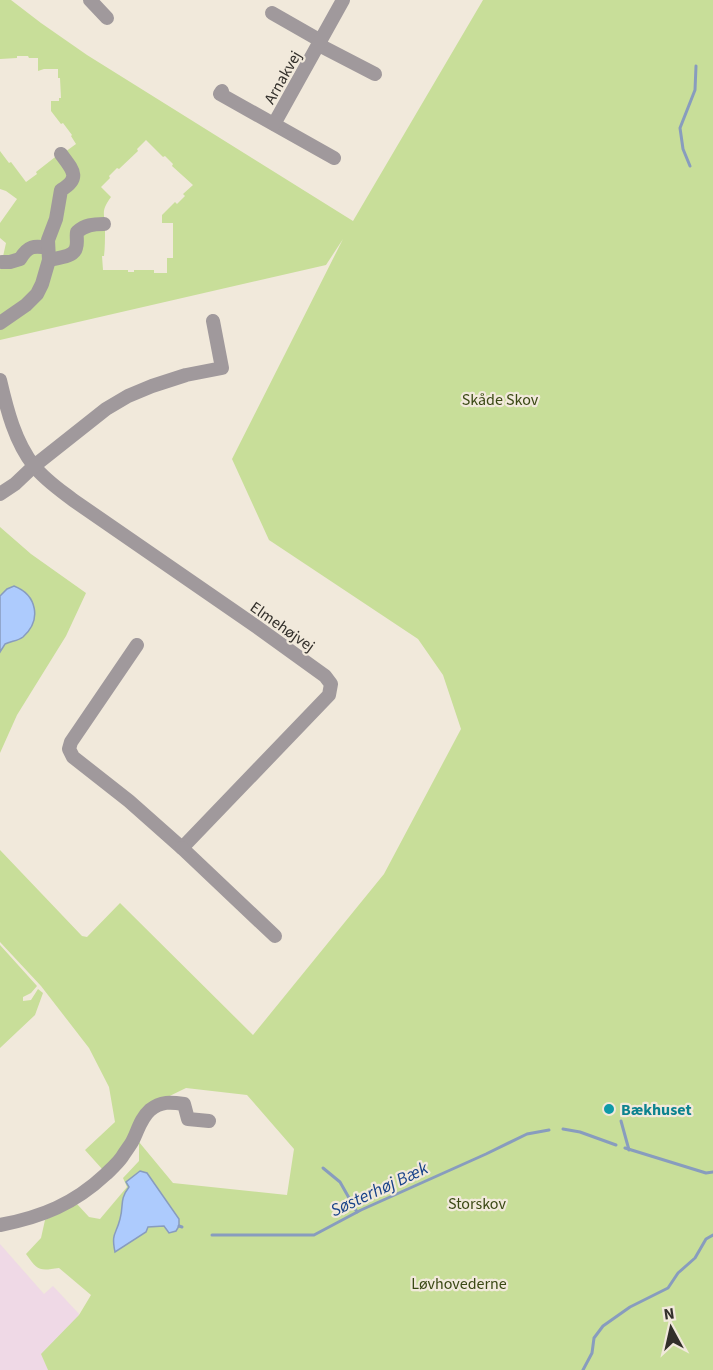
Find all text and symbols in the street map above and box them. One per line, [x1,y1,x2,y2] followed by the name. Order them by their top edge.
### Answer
[259,47,307,108] street label: Arnakvej
[462,389,539,411] park label: Skåde Skov
[246,596,319,657] street label: Elmehøjvej
[621,1099,692,1121] place label: Bækhuset
[602,1102,616,1116] marker: Bækhuset
[326,1156,433,1223] water label: Søsterhøj Bæk
[448,1193,506,1215] park label: Storskov
[411,1273,507,1295] park label: Løvhovederne
[641,1298,701,1358] north arrow
[662,1303,676,1326] text: N

